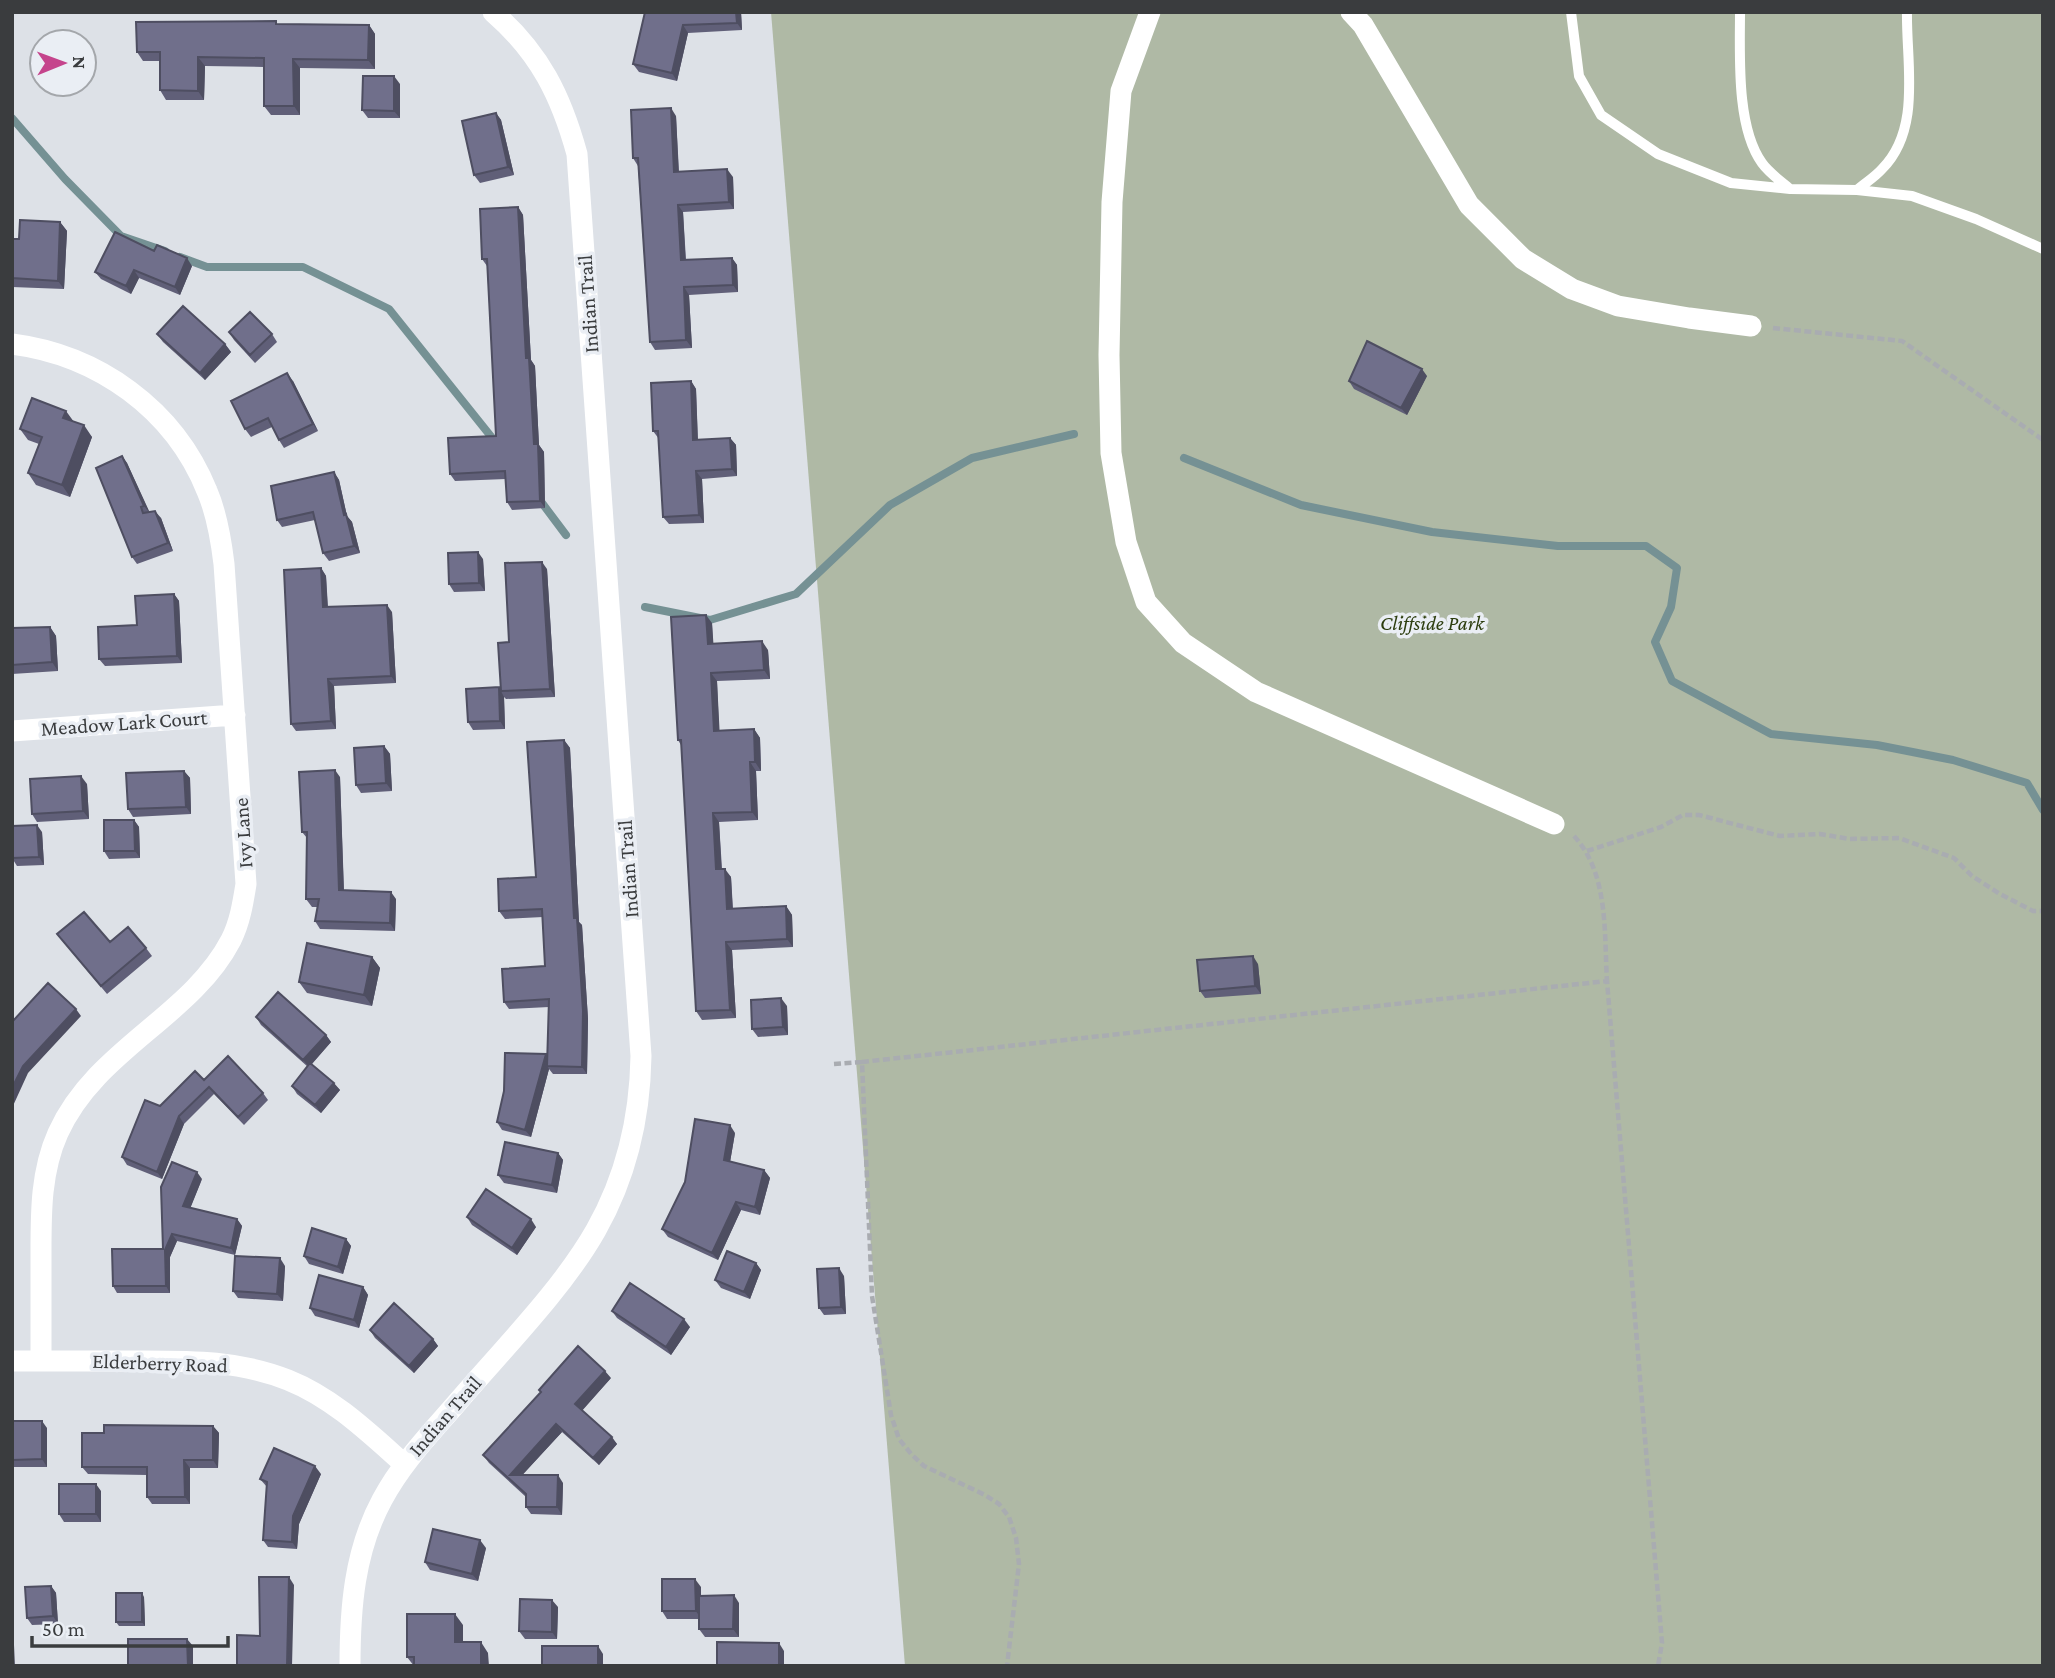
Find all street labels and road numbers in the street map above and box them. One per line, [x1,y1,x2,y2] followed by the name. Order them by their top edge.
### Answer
[573,254,603,354] street label: Indian Trail
[40,705,209,741] street label: Meadow Lark Court
[229,797,257,869] street label: Ivy Lane
[613,819,643,919] street label: Indian Trail
[92,1349,228,1377] street label: Elderberry Road
[404,1371,486,1461] street label: Indian Trail

